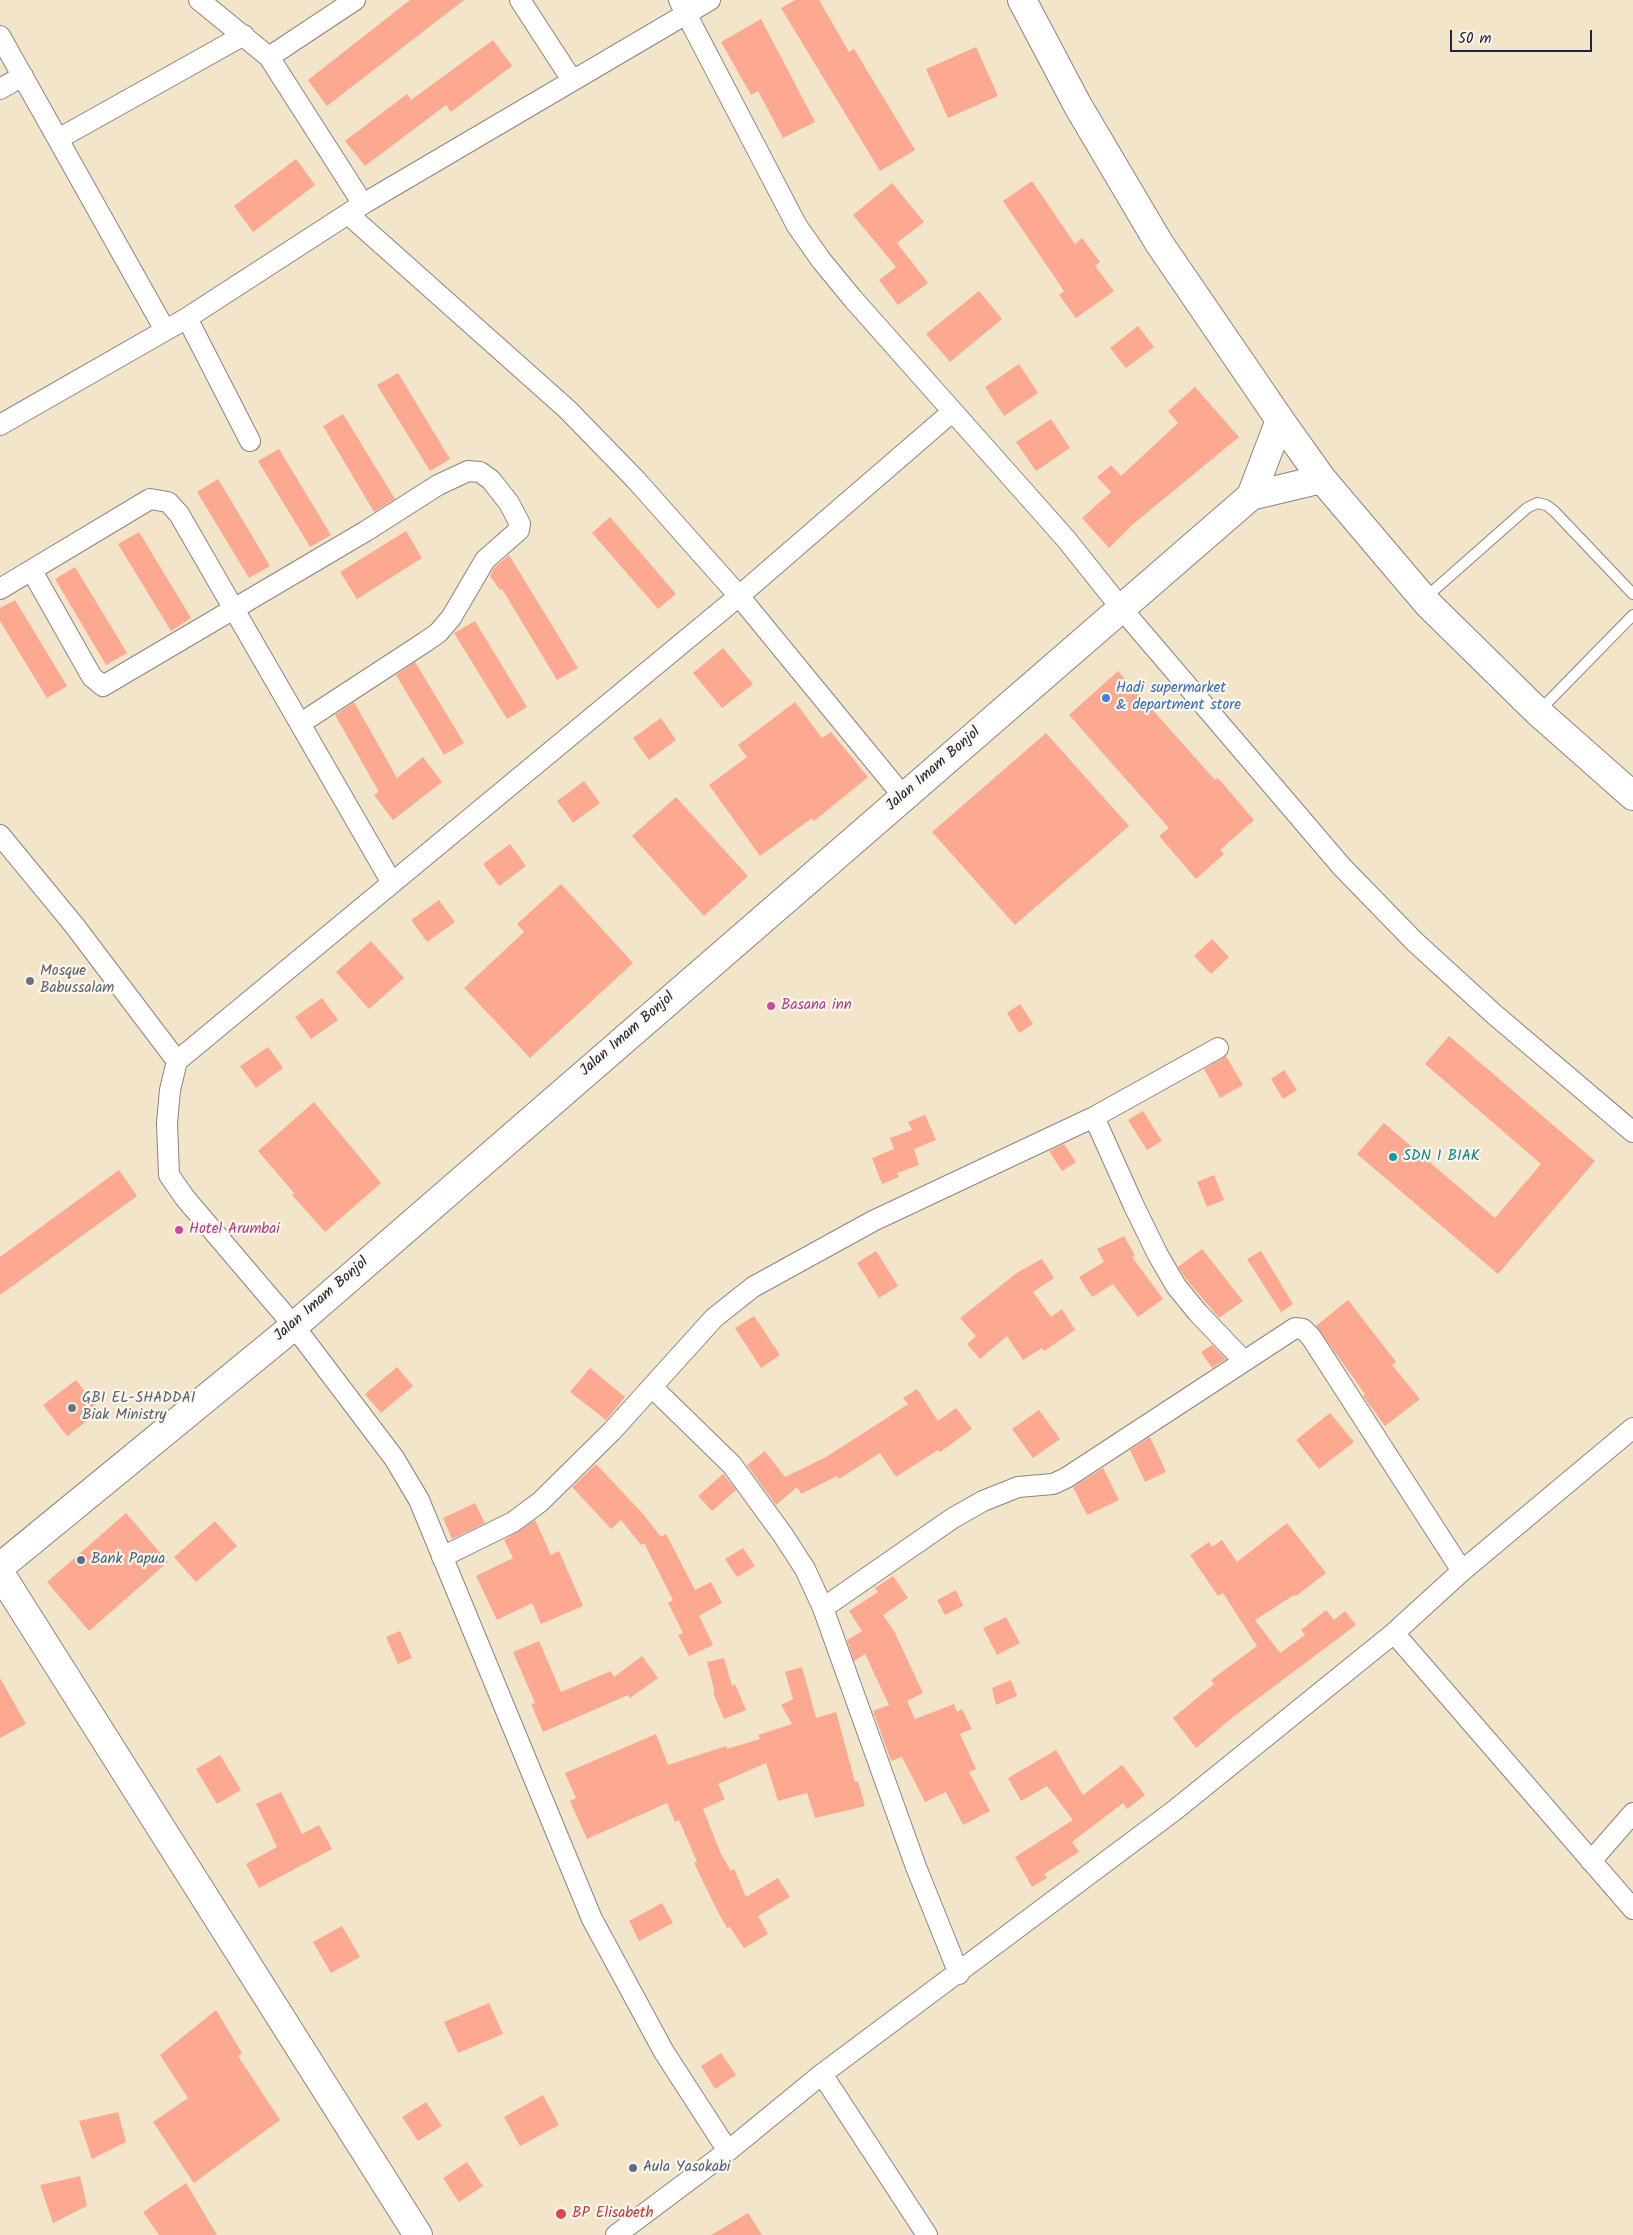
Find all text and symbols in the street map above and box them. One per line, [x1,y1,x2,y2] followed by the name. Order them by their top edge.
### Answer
[1453,20,1596,52] scale bar
[1458,27,1492,51] text: 50 m
[1116,680,1241,715] place label: Hadi supermarket & department store
[1100,692,1112,704] marker: Hadi supermarket & department store
[883,724,985,816] street label: Jalan Imam Bonjol
[40,963,114,998] place label: Mosque Babussalam
[24,975,36,987] marker: Mosque Babussalam
[577,989,679,1081] street label: Jalan Imam Bonjol
[781,997,852,1015] place label: Basana inn
[765,1000,777,1012] marker: Basana inn
[1403,1148,1480,1166] place label: SDN 1 BIAK
[1387,1151,1399,1163] marker: SDN 1 BIAK
[189,1221,280,1239] place label: Hotel Arumbai
[173,1224,185,1236] marker: Hotel Arumbai
[271,1254,373,1346] street label: Jalan Imam Bonjol
[82,1390,195,1425] place label: GBI EL-SHADDAI Biak Ministry
[66,1402,78,1414] marker: GBI EL-SHADDAI Biak Ministry
[91,1551,165,1569] place label: Bank Papua
[75,1554,87,1566] marker: Bank Papua
[643,2159,730,2177] place label: Aula Yasokabi
[627,2162,639,2174] marker: Aula Yasokabi
[572,2205,654,2223] place label: BP Elisabeth
[554,2207,568,2221] marker: BP Elisabeth

